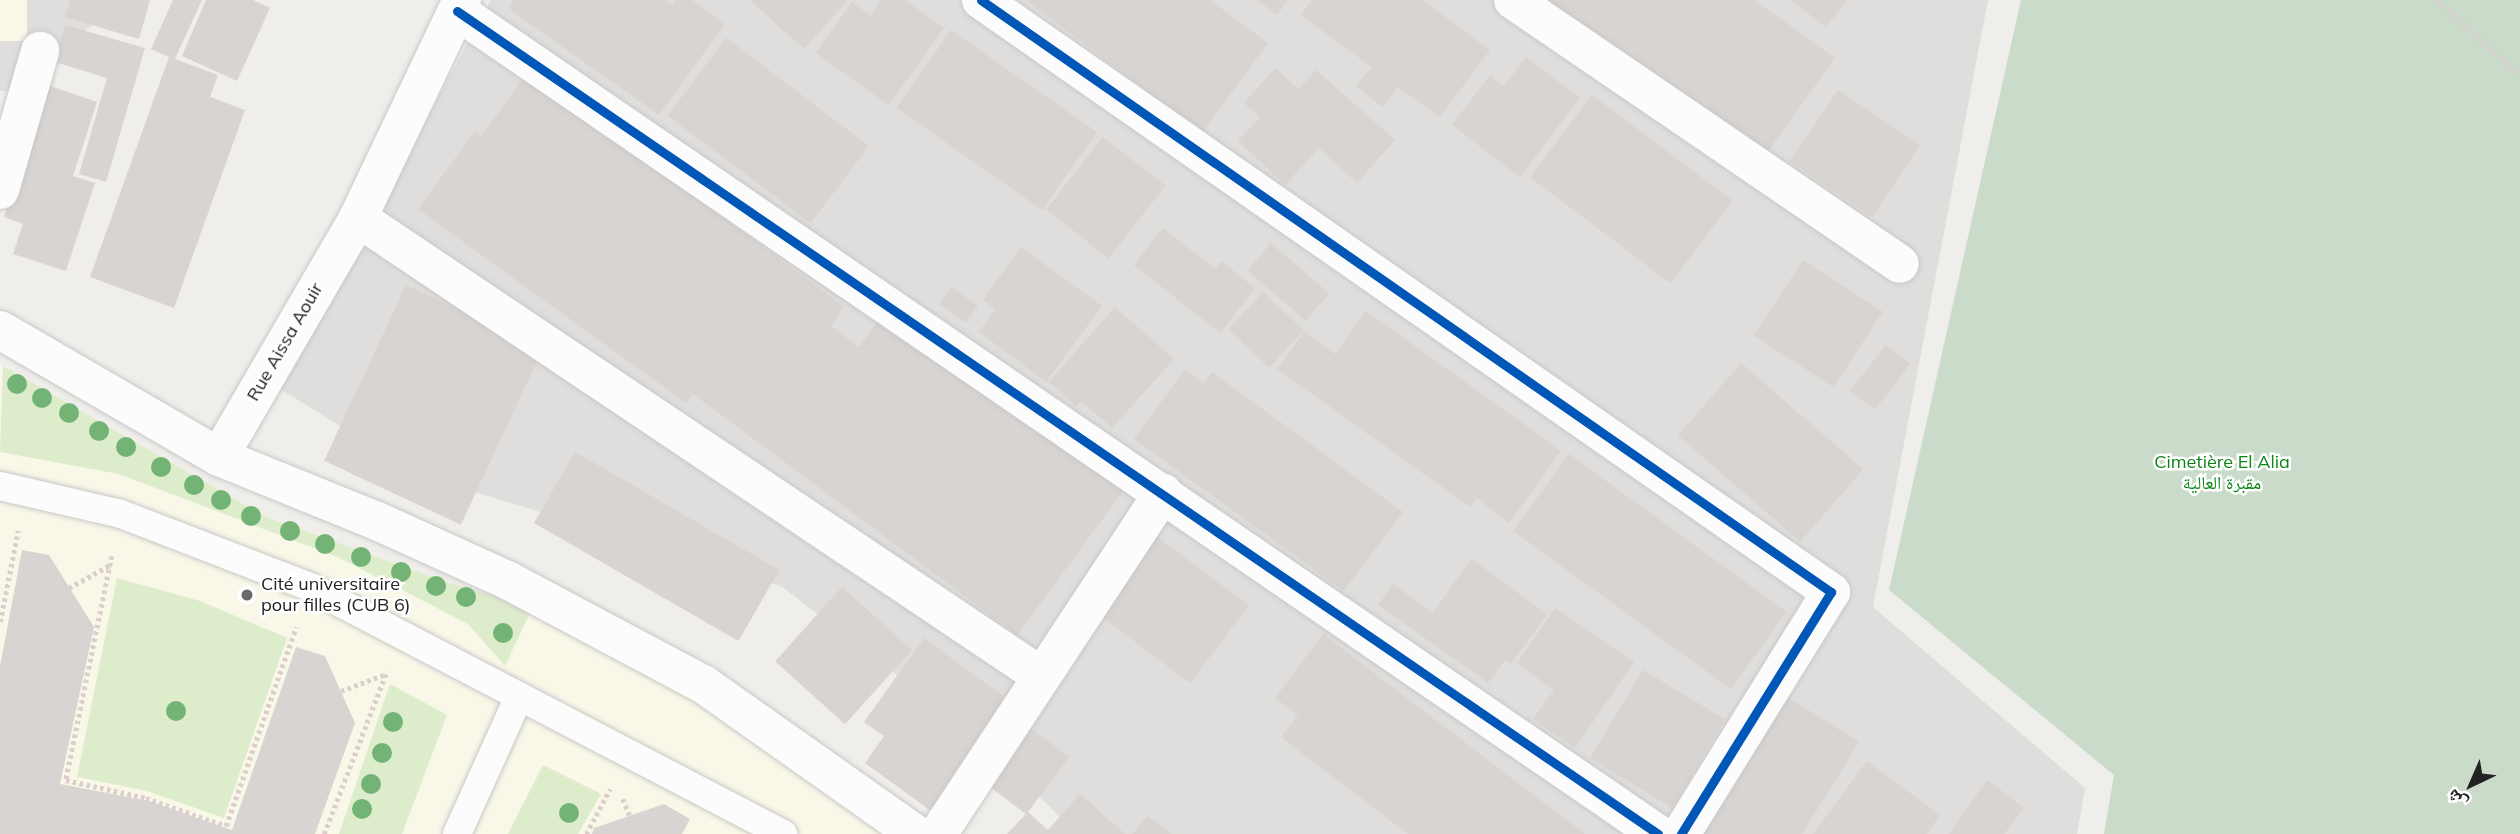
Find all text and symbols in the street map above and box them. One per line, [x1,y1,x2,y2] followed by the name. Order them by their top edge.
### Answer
[242,279,328,405] street label: Rue Aissa Aouir
[2154,452,2290,494] park label: Cimetière El Alia مقبرة العالية
[261,574,410,616] place label: Cité universitaire pour filles (CUB 6)
[239,587,255,603] marker: Cité universitaire pour filles (CUB 6)
[2436,750,2506,820] north arrow
[2441,784,2472,816] text: ش

